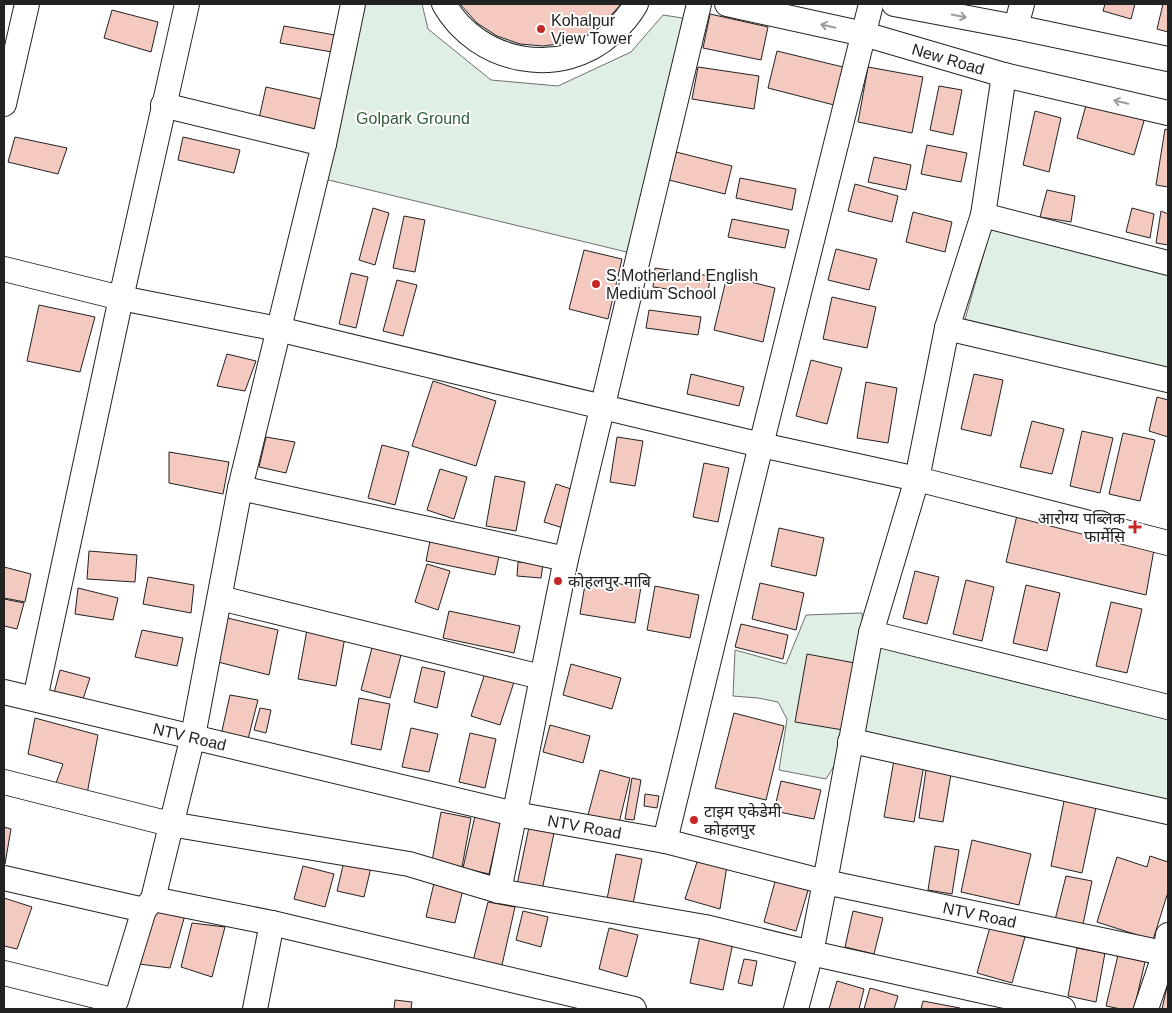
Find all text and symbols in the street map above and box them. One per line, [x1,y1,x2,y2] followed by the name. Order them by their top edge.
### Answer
[551,12,633,47] place label: Kohalpur View Tower
[951,12,967,22] one-way arrow
[820,21,836,30] one-way arrow
[535,23,547,35] marker: Kohalpur View Tower
[910,40,986,78] street label: New Road
[1113,97,1129,106] one-way arrow
[356,110,470,127] park label: Golpark Ground
[606,267,758,302] place label: S.Motherland English Medium School
[590,278,602,290] marker: S.Motherland English Medium School
[1038,510,1126,545] place label: आरोग्य पब्लिक फार्मेसि
[1129,521,1141,533] marker: आरोग्य पब्लिक फार्मेसि
[568,573,652,592] place label: कोहलपुर माबि
[552,575,564,587] marker: कोहलपुर माबि
[151,720,228,754] street label: NTV Road
[704,802,782,840] place label: टाइम एकेडेमी कोहलपुर
[546,812,623,842] street label: NTV Road
[688,814,700,826] marker: टाइम एकेडेमी कोहलपुर
[941,899,1018,931] street label: NTV Road

